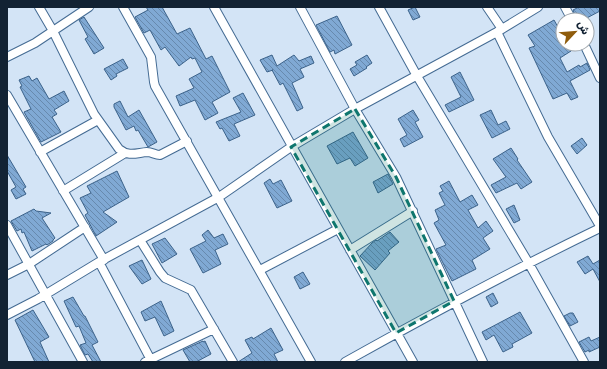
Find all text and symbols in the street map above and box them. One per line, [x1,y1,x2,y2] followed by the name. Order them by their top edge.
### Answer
[555,12,595,52] north arrow
[575,19,592,37] text: ش

